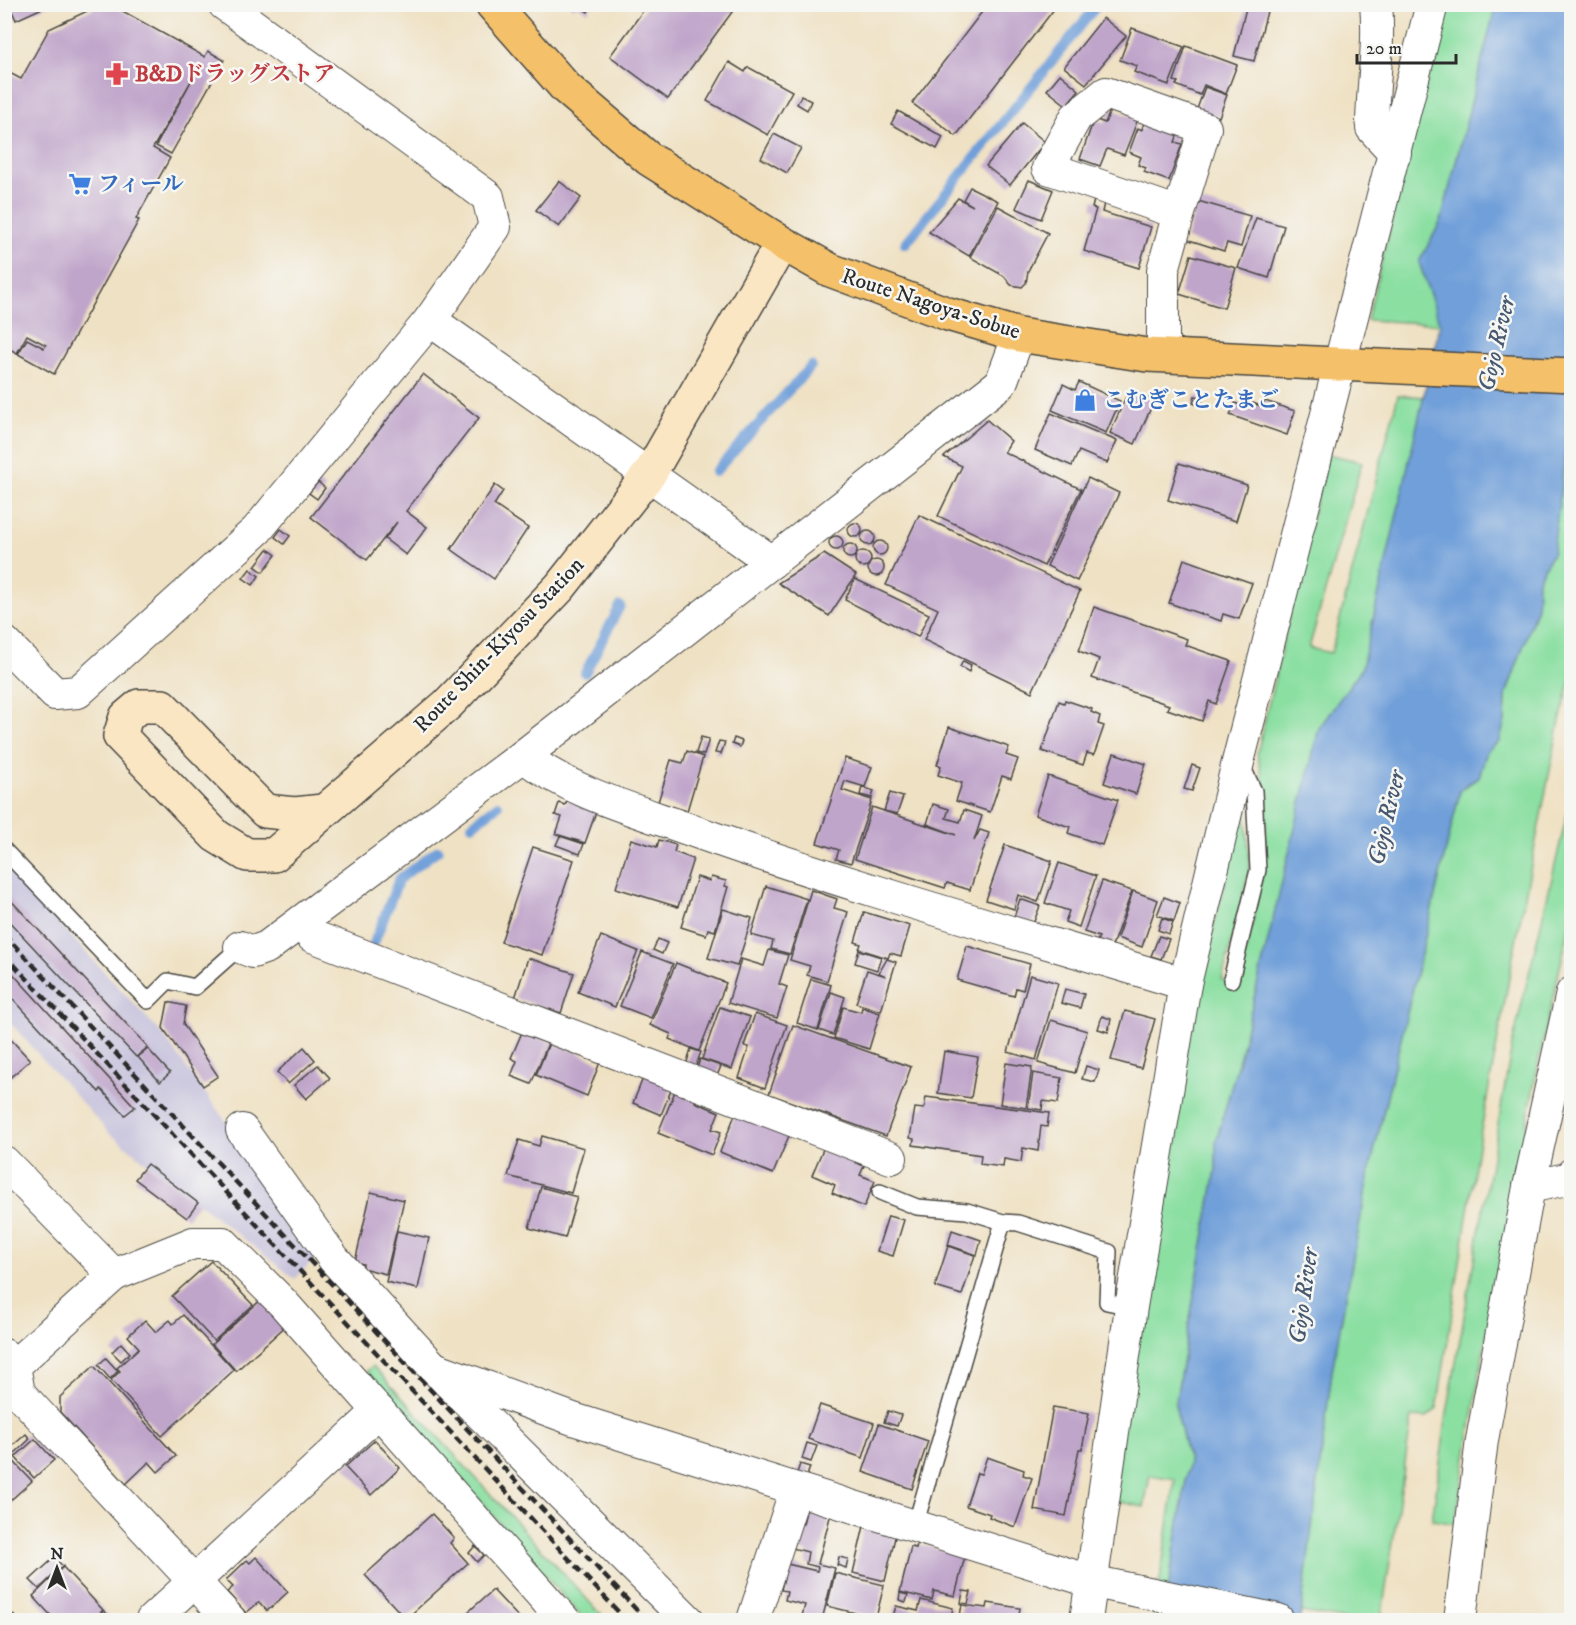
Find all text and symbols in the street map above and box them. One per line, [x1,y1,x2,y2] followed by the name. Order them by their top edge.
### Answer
[1357,27,1456,65] scale bar
[1366,38,1402,60] text: 20 m
[104,61,130,87] pharmacy icon: B&Dドラッグストア
[135,61,335,88] place label: B&Dドラッグストア
[67,171,93,197] supermarket icon: フィール
[98,171,184,198] place label: フィール
[838,262,1024,346] street label: Route Nagoya-Sobue
[1472,291,1523,394] water label: Gojo River
[1072,387,1098,413] shop icon: こむぎことたまご
[1103,387,1279,414] place label: こむぎことたまご
[408,551,590,738] street label: Route Shin-Kiyosu Station
[1362,765,1413,868] water label: Gojo River
[1282,1244,1326,1346] water label: Gojo River
[27,1538,87,1598] north arrow
[50,1544,64,1564] text: N

